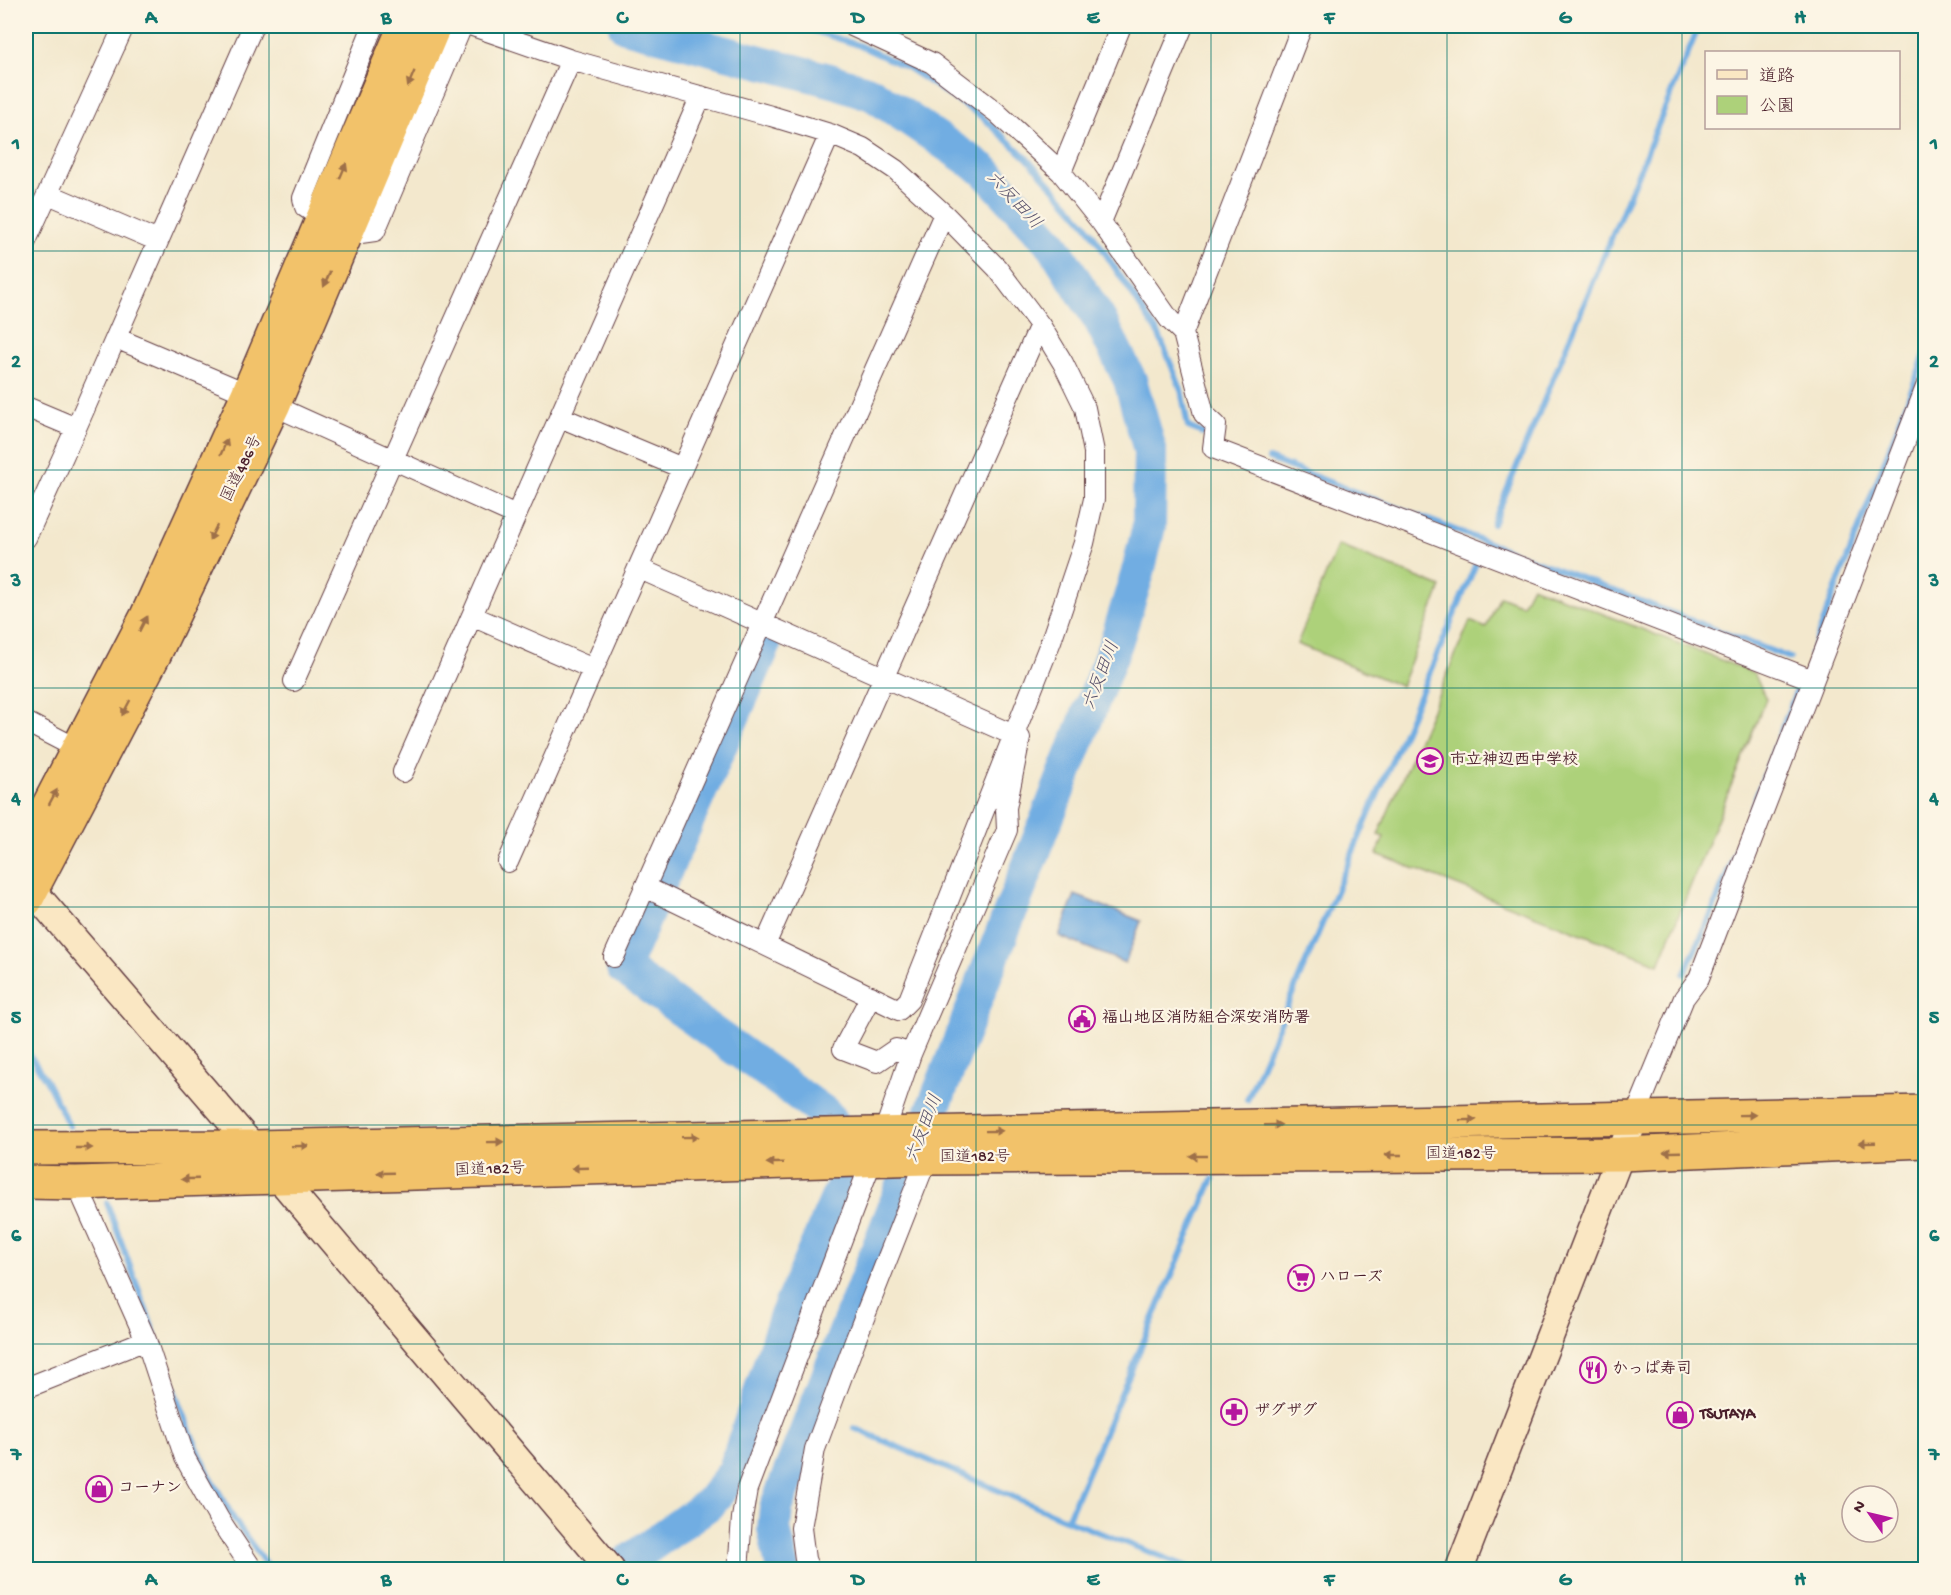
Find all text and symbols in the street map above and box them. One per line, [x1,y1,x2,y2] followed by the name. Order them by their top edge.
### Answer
[144,8,159,31] text: A
[380,8,392,31] text: B
[616,8,630,31] text: C
[849,8,865,31] text: D
[1087,8,1101,31] text: E
[1323,8,1336,31] text: F
[1559,8,1573,31] text: G
[1794,8,1806,31] text: H
[1705,51,1900,129] legend
[1759,66,1795,88] text: 道路
[406,71,416,89] one-way arrow
[1759,97,1795,118] text: 公園
[11,134,20,157] text: 1
[1929,134,1938,157] text: 1
[338,162,348,180] one-way arrow
[981,168,1045,234] water label: 六反田川
[322,270,332,288] one-way arrow
[11,352,21,375] text: 2
[1929,352,1939,375] text: 2
[218,432,267,506] street label: 国道486号
[219,437,229,455] one-way arrow
[208,524,217,541] one-way arrow
[10,571,21,594] text: 3
[1928,571,1939,594] text: 3
[138,615,148,632] one-way arrow
[1079,639,1125,713] water label: 六反田川
[121,699,131,716] one-way arrow
[1415,746,1445,776] school or university icon: 市立神辺西中学校
[1450,750,1578,771] place label: 市立神辺西中学校
[48,788,58,805] one-way arrow
[10,789,21,812] text: 4
[1928,789,1939,812] text: 4
[1067,1004,1097,1034] public building icon: 福山地区消防組合深安消防署
[11,1008,22,1031] text: 5
[1102,1008,1310,1029] place label: 福山地区消防組合深安消防署
[1929,1008,1940,1031] text: 5
[902,1092,948,1166] water label: 六反田川
[1737,1110,1756,1120] one-way arrow
[1458,1116,1477,1125] one-way arrow
[1263,1120,1282,1129] one-way arrow
[984,1126,1003,1135] one-way arrow
[680,1133,699,1142] one-way arrow
[485,1137,504,1147] one-way arrow
[1858,1139,1877,1148] one-way arrow
[290,1141,309,1151] one-way arrow
[74,1143,93,1153] one-way arrow
[1425,1145,1497,1165] street label: 国道182号
[1663,1147,1682,1156] one-way arrow
[939,1148,1011,1168] street label: 国道182号
[1384,1150,1403,1160] one-way arrow
[1189,1152,1208,1161] one-way arrow
[765,1158,784,1167] one-way arrow
[454,1159,526,1182] street label: 国道182号
[570,1163,589,1173] one-way arrow
[375,1169,394,1178] one-way arrow
[181,1174,200,1184] one-way arrow
[11,1226,22,1249] text: 6
[1929,1226,1940,1249] text: 6
[1286,1263,1316,1293] supermarket icon: ハローズ
[1320,1269,1383,1288] place label: ハローズ
[1578,1355,1608,1385] restaurant icon: かっぱ寿司
[1612,1359,1692,1380] place label: かっぱ寿司
[1219,1397,1249,1427] pharmacy icon: ザグザグ
[1665,1400,1695,1430] shop icon: TSUTAYA
[1254,1401,1317,1422] place label: ザグザグ
[1698,1406,1757,1425] place label: TSUTAYA
[10,1445,23,1468] text: 7
[1928,1445,1941,1468] text: 7
[84,1474,114,1504] shop icon: コーナン
[118,1480,182,1499] place label: コーナン
[1840,1484,1900,1544] north arrow
[1850,1497,1872,1517] text: N
[144,1570,159,1593] text: A
[380,1570,392,1593] text: B
[616,1570,630,1593] text: C
[849,1570,865,1593] text: D
[1087,1570,1101,1593] text: E
[1323,1570,1336,1593] text: F
[1559,1570,1573,1593] text: G
[1794,1570,1806,1593] text: H

